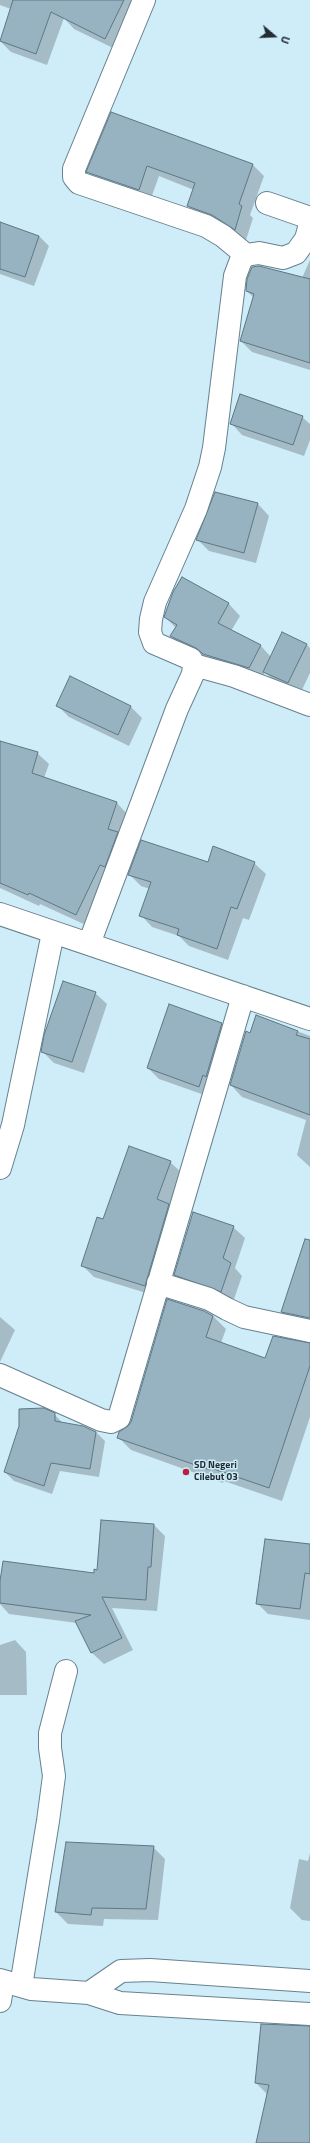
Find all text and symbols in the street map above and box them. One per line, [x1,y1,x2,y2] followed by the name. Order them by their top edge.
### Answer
[254,16,294,56] north arrow
[277,34,294,46] text: U
[194,1460,238,1484] place label: SD Negeri Cilebut 03
[181,1467,191,1477] marker: SD Negeri Cilebut 03

